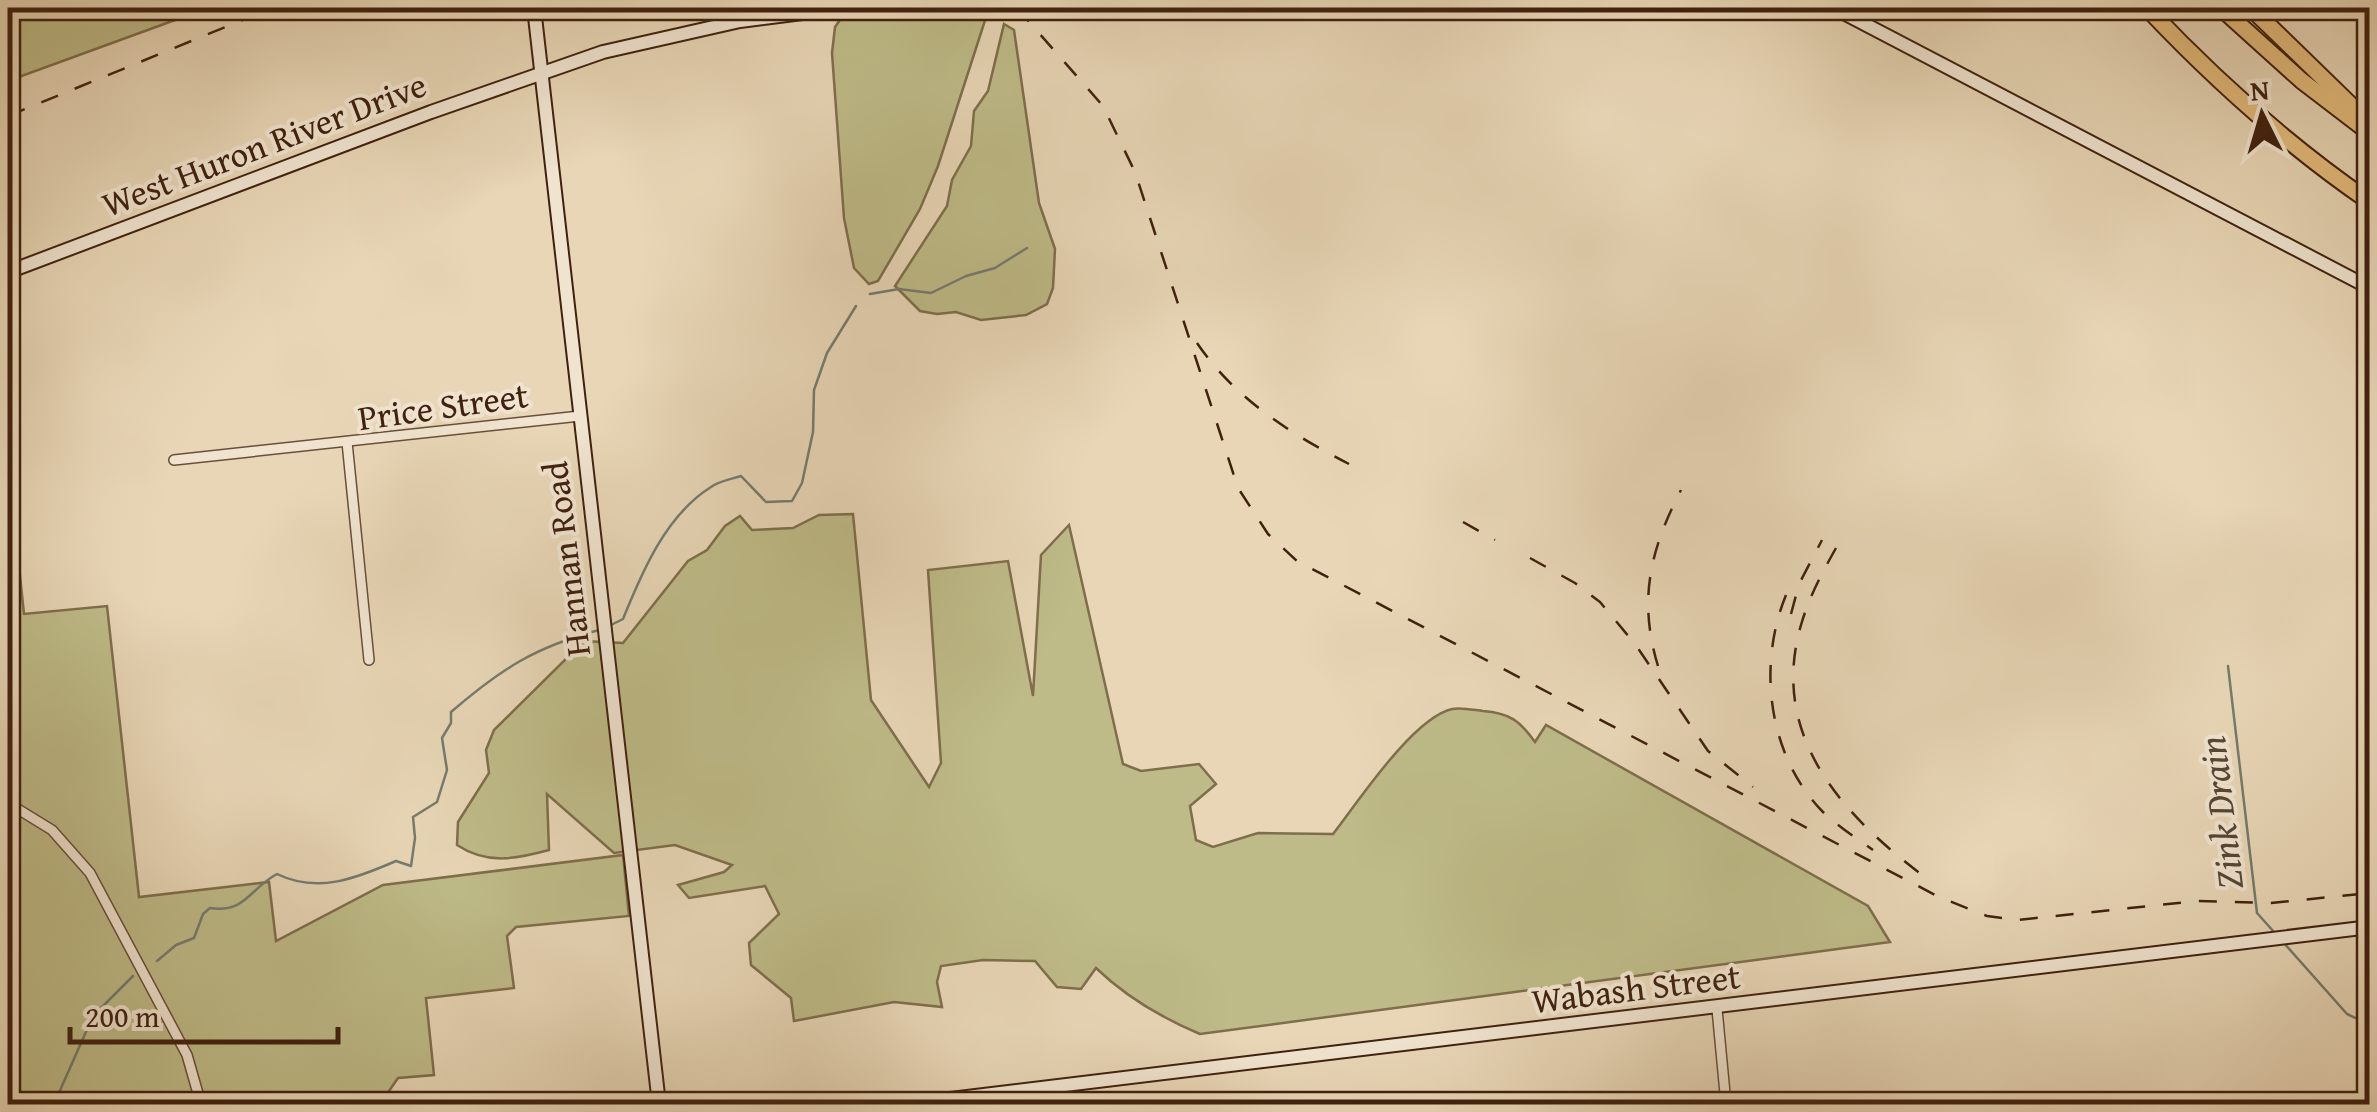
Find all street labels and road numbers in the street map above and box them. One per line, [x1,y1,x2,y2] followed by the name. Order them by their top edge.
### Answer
[94,59,434,229] street label: West Huron River Drive
[355,369,531,443] street label: Price Street
[529,458,603,659] street label: Hannan Road
[1529,950,1743,1026] street label: Wabash Street

